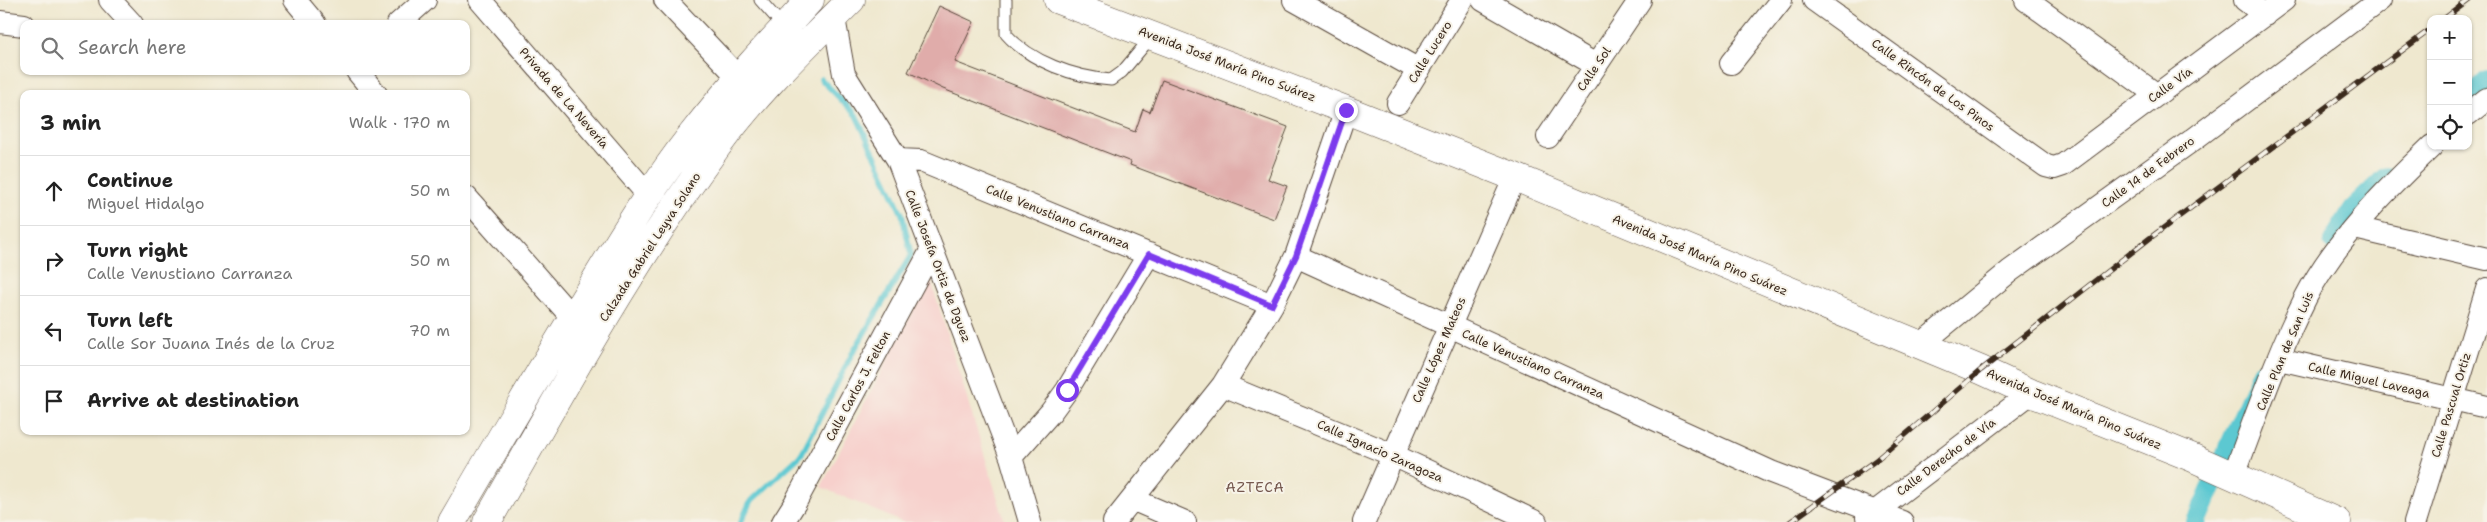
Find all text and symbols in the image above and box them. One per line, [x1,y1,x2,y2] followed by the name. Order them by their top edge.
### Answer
[2427,15,2472,150] map controls
[2427,15,2472,60] button: +
[1405,18,1455,86] street label: Calle Lucero
[20,20,470,75] search box
[1136,23,1318,105] street label: Avenida José María Pino Suárez
[38,34,66,62] icon: search
[78,35,187,60] text: Search here
[1868,35,1998,135] street label: Calle Rincón de Los Pinos
[1573,43,1615,94] street label: Calle Sol
[516,44,613,152] street label: Privada de La Nevería
[2427,60,2472,105] button: −
[2145,63,2196,107] street label: Calle Vía
[1335,99,1358,122] route end
[2427,105,2472,150] button: locate
[40,109,101,137] text: 3 min
[349,112,450,133] text: Walk · 170 m
[2098,133,2198,211] street label: Calle 14 de Febrero
[87,168,173,193] text: Continue
[596,169,704,325] street label: Calzada Gabriel Leyva Solano
[40,177,68,205] icon: ahead
[410,180,450,201] text: 50 m
[984,181,1133,253] street label: Calle Venustiano Carranza
[901,187,975,345] street label: Calle Josefa Ortiz de Dguez
[87,193,204,214] text: Miguel Hidalgo
[1610,211,1790,299] street label: Avenida José María Pino Suárez
[87,238,188,263] text: Turn right
[40,247,68,275] icon: right
[410,250,450,271] text: 50 m
[87,263,293,284] text: Calle Venustiano Carranza
[2253,289,2317,413] street label: Calle Plan de San Luis
[1408,294,1470,405] street label: Calle López Mateos
[87,308,173,333] text: Turn left
[40,317,68,345] icon: left
[409,320,450,341] text: 70 m
[1459,325,1607,403] street label: Calle Venustiano Carranza
[822,328,894,444] street label: Calle Carlos J. Felton
[87,333,335,354] text: Calle Sor Juana Inés de la Cruz
[2427,351,2475,459] street label: Calle Pascual Ortiz
[2307,358,2432,402] street label: Calle Miguel Laveaga
[1984,365,2164,453] street label: Avenida José María Pino Suárez
[1056,379,1079,402] route start
[40,387,68,415] icon: arrive
[87,388,299,413] text: Arrive at destination
[1893,414,1999,500] street label: Calle Derecho de Vía
[1315,416,1446,486] street label: Calle Ignacio Zaragoza
[1225,478,1285,496] district label: AZTECA

